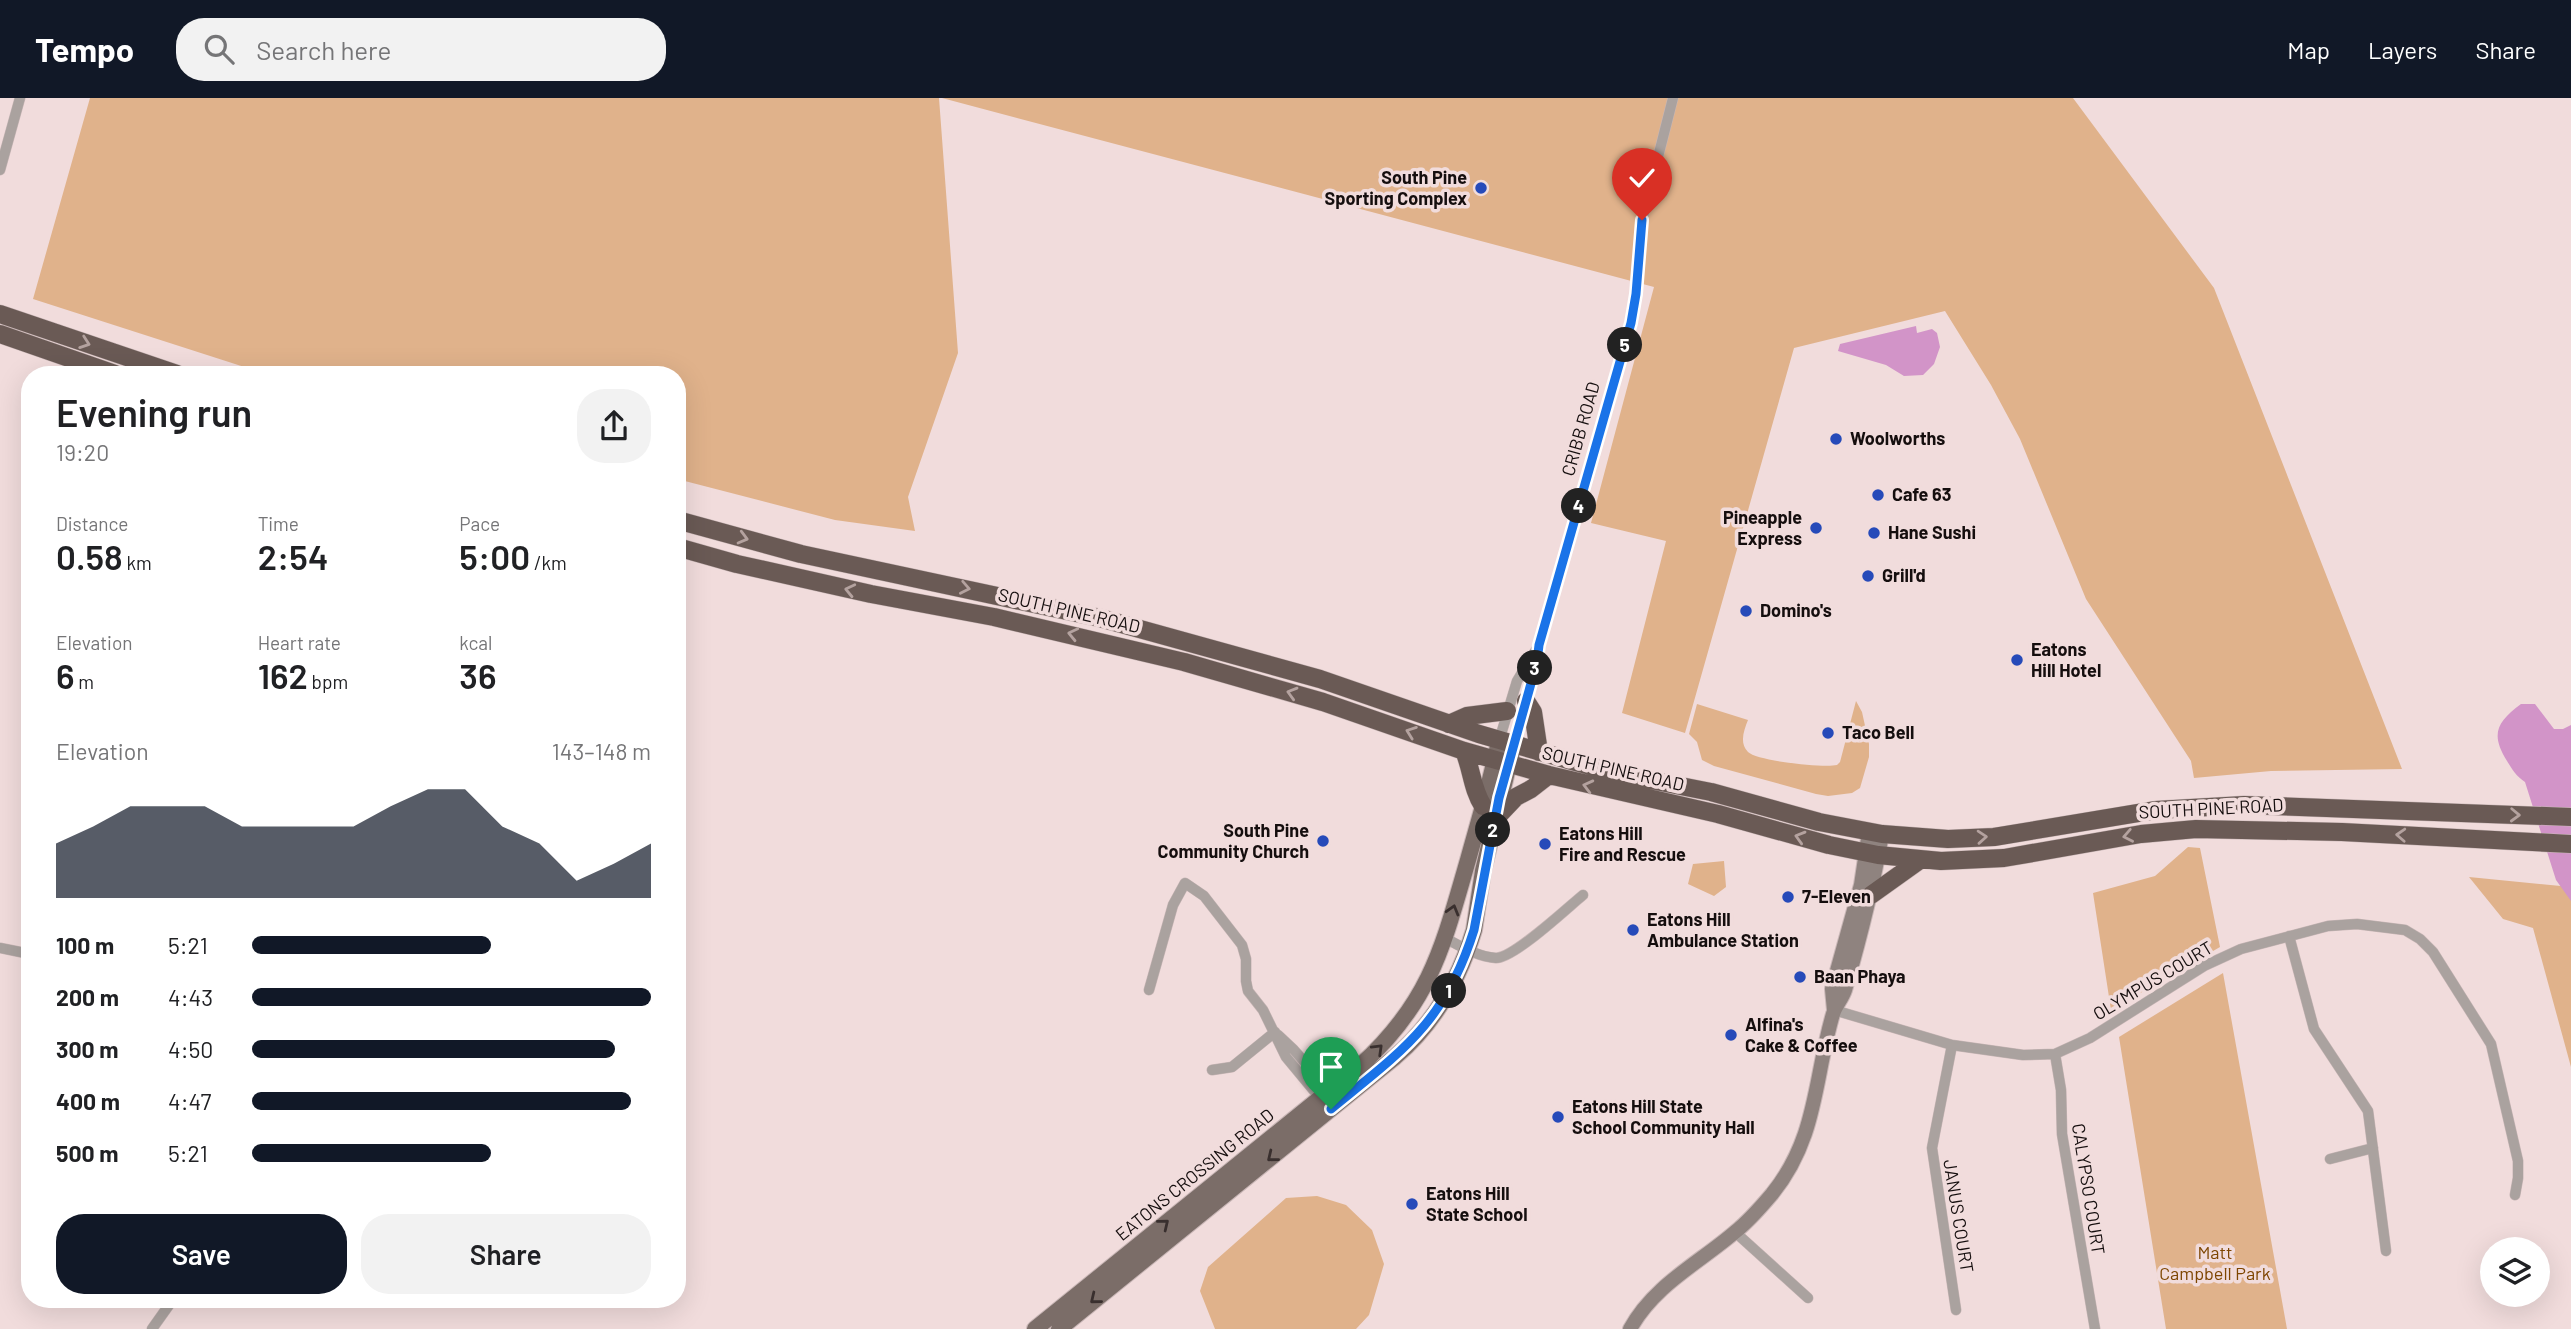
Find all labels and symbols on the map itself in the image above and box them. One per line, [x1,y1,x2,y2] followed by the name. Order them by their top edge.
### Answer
[1612,148,1672,220] pin
[1325,166,1467,209] place label: South Pine Sporting Complex
[1473,180,1489,196] marker: South Pine Sporting Complex
[1608,328,1642,362] pin: 5
[78,335,91,349] one-way arrow
[1556,379,1604,478] street label: CRIBB ROAD
[1850,427,1945,449] place label: Woolworths
[1828,431,1844,447] marker: Woolworths
[1892,483,1951,505] place label: Cafe 63
[1870,487,1886,503] marker: Cafe 63
[1562,488,1596,524] pin: 4
[1723,506,1802,549] place label: Pineapple Express
[1808,520,1824,536] marker: Pineapple Express
[1888,521,1976,543] place label: Hane Sushi
[1866,525,1882,541] marker: Hane Sushi
[737,530,749,545] one-way arrow
[1882,564,1926,586] place label: Grill'd
[1860,568,1876,584] marker: Grill'd
[959,580,971,595] one-way arrow
[844,583,856,598] one-way arrow
[996,583,1142,637] street label: SOUTH PINE ROAD
[1760,599,1832,621] place label: Domino's
[1738,603,1754,619] marker: Domino's
[1067,628,1079,642] one-way arrow
[2031,638,2101,681] place label: Eatons Hill Hotel
[1518,650,1552,686] pin: 3
[2009,652,2025,668] marker: Eatons Hill Hotel
[1286,687,1298,702] one-way arrow
[1842,721,1914,743] place label: Taco Bell
[1820,725,1836,741] marker: Taco Bell
[1405,726,1417,740] one-way arrow
[1540,741,1686,795] street label: SOUTH PINE ROAD
[1582,780,1594,794] one-way arrow
[2138,793,2284,823] street label: SOUTH PINE ROAD
[2509,807,2520,822] one-way arrow
[1476,812,1510,848] pin: 2
[1157,819,1309,862] place label: South Pine Community Church
[1559,822,1686,865] place label: Eatons Hill Fire and Rescue
[2122,828,2134,843] one-way arrow
[2395,828,2406,843] one-way arrow
[1977,830,1988,845] one-way arrow
[1794,831,1806,846] one-way arrow
[1315,833,1331,849] marker: South Pine Community Church
[1537,836,1553,852] marker: Eatons Hill Fire and Rescue
[1802,885,1871,907] place label: 7-Eleven
[1780,889,1796,905] marker: 7-Eleven
[1445,904,1460,916] one-way arrow
[1647,908,1799,951] place label: Eatons Hill Ambulance Station
[1625,922,1641,938] marker: Eatons Hill Ambulance Station
[2089,936,2216,1024] street label: OLYMPUS COURT
[1814,965,1906,987] place label: Baan Phaya
[1792,969,1808,985] marker: Baan Phaya
[1432,974,1466,1008] pin: 1
[1745,1013,1858,1056] place label: Alfina's Cake & Coffee
[1723,1027,1739,1043] marker: Alfina's Cake & Coffee
[1301,1037,1361,1109] pin
[1370,1044,1383,1057] one-way arrow
[1572,1095,1755,1138] place label: Eatons Hill State School Community Hall
[1111,1104,1278,1245] street label: EATONS CROSSING ROAD
[1550,1109,1566,1125] marker: Eatons Hill State School Community Hall
[2068,1122,2110,1256] street label: CALYPSO COURT
[1268,1148,1280,1161] one-way arrow
[1939,1158,1979,1274] street label: JANUS COURT
[1426,1182,1528,1225] place label: Eatons Hill State School
[1404,1196,1420,1212] marker: Eatons Hill State School
[1156,1220,1169,1232] one-way arrow
[2159,1241,2271,1284] park label: Matt Campbell Park
[1091,1291,1103,1304] one-way arrow

